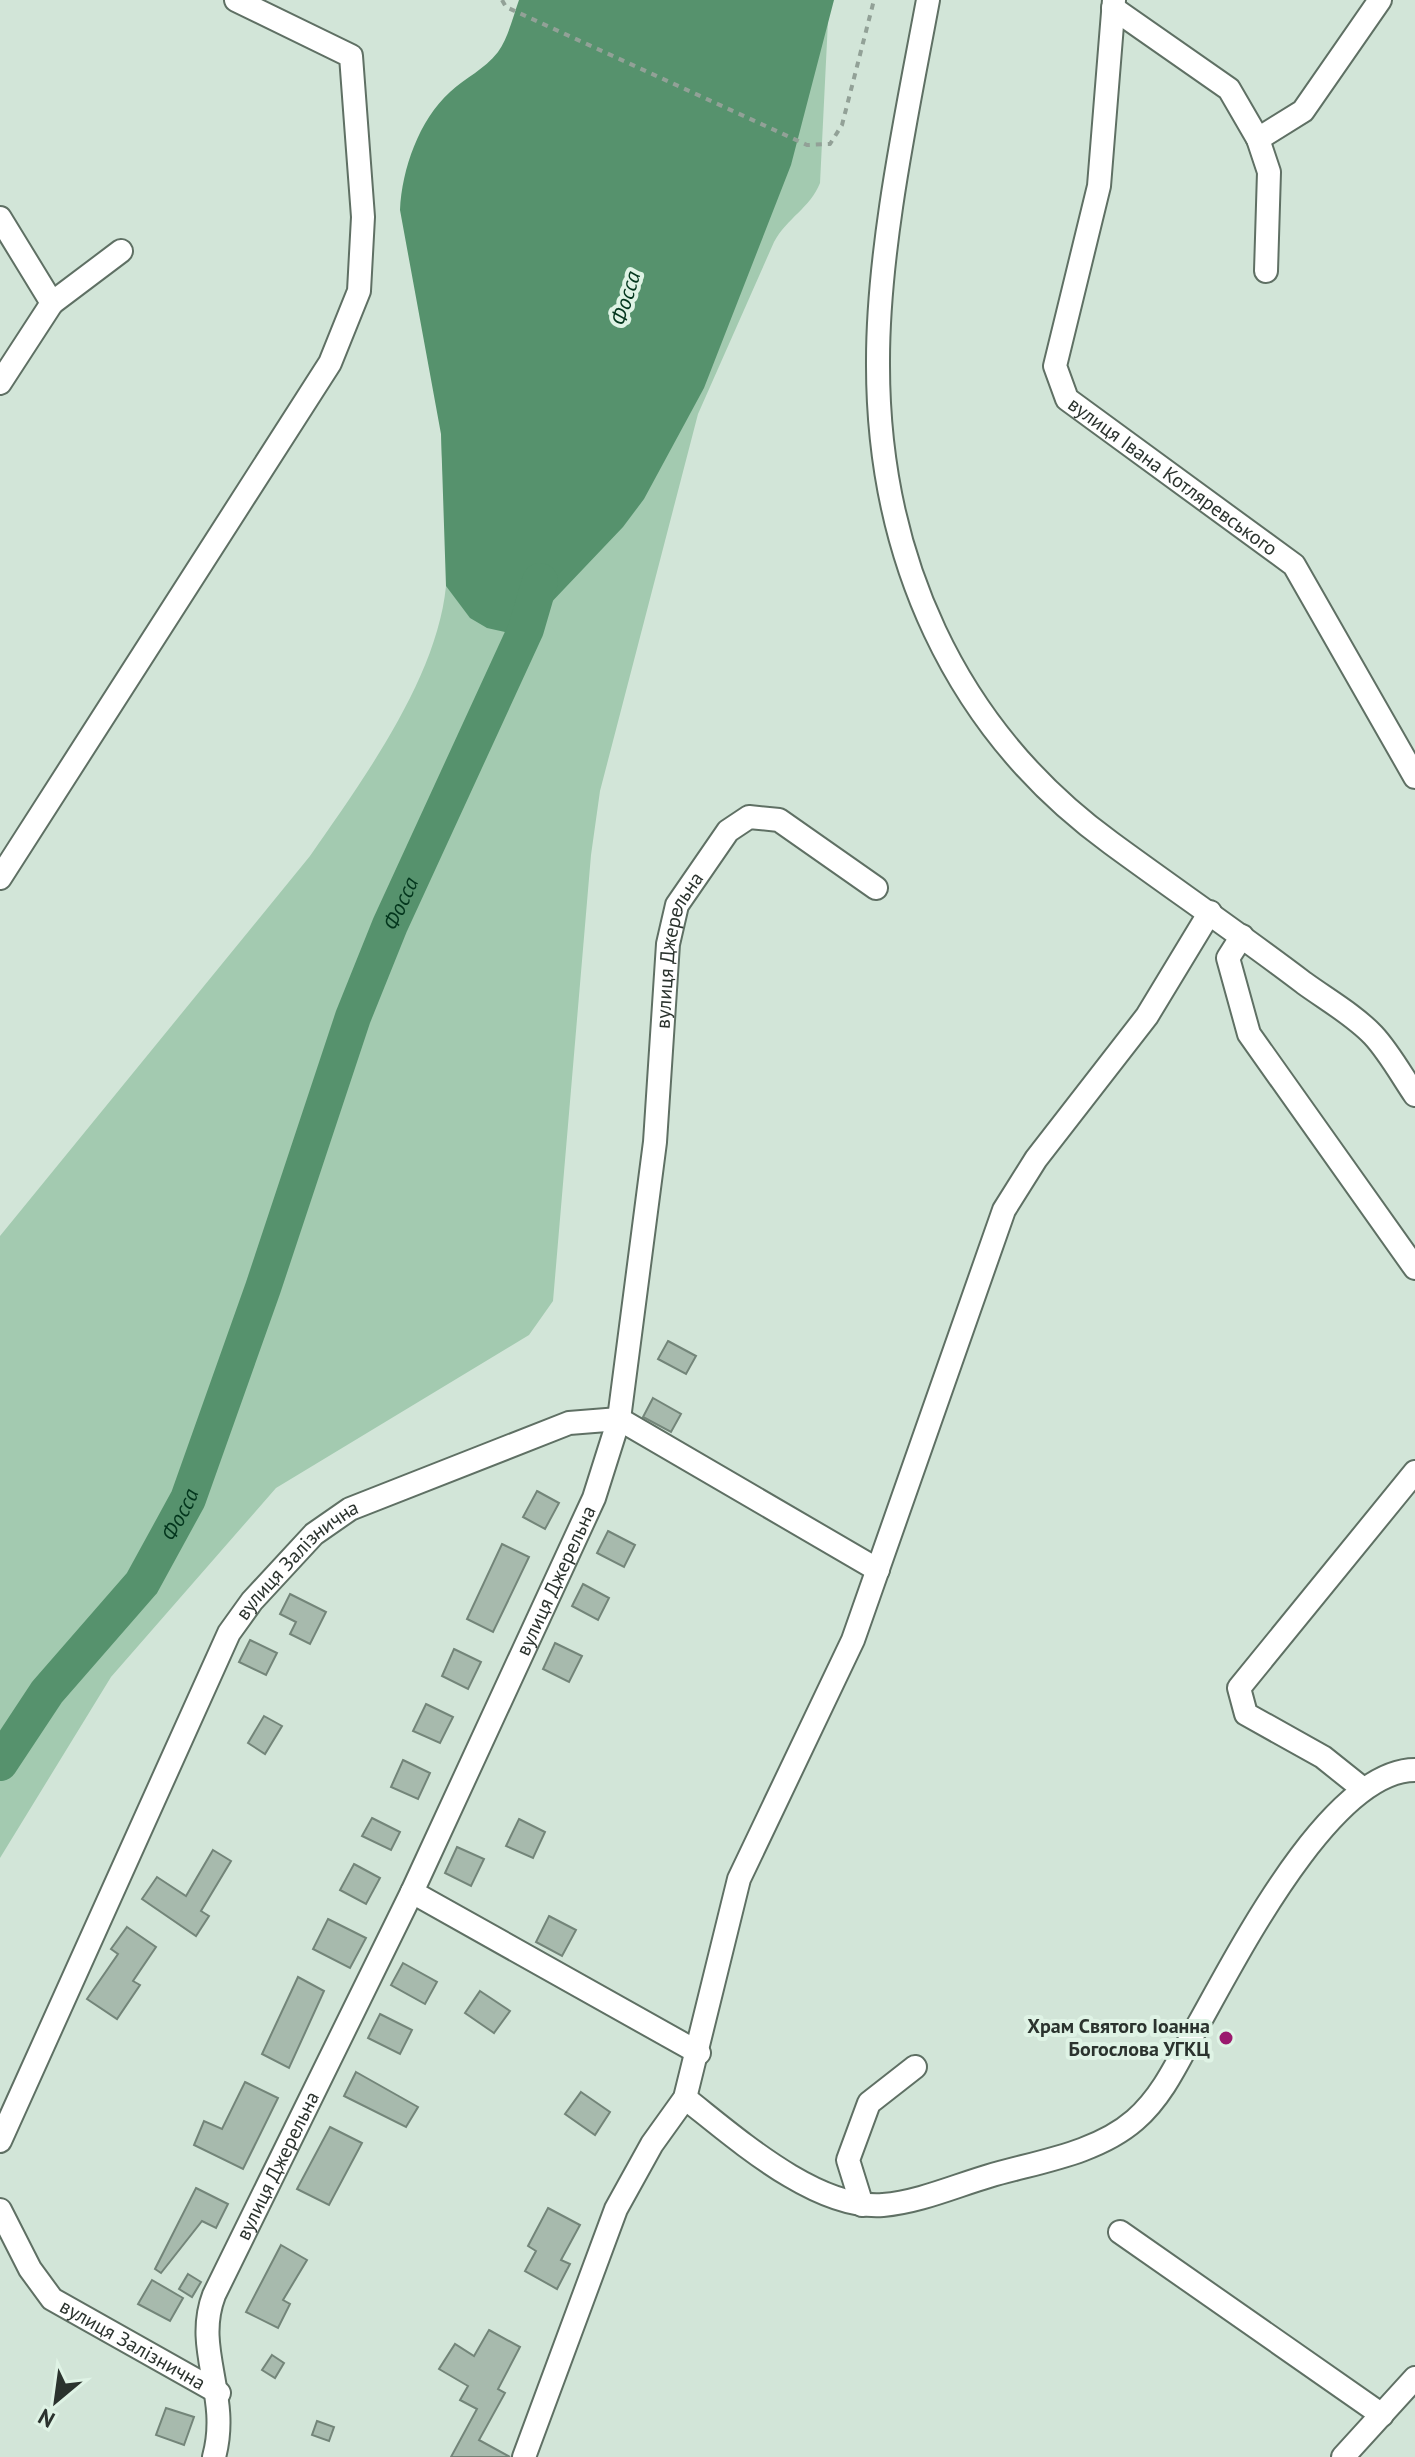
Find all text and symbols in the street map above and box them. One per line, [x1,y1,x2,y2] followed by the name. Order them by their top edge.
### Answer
[604,267,647,328] water label: Фосса
[1063,391,1283,562] street label: вулиця Івана Котляревського
[649,867,709,1030] street label: вулиця Джерельна
[376,872,424,934] water label: Фосса
[154,1485,205,1545] water label: Фосса
[230,1494,362,1625] street label: вулиця Залізнична
[510,1501,602,1660] street label: вулиця Джерельна
[1027,2013,1210,2062] place label: Храм Святого Іоанна Богослова УГКЦ
[1217,2029,1235,2047] marker: Храм Святого Іоанна Богослова УГКЦ
[230,2087,325,2244] street label: вулиця Джерельна
[55,2293,210,2396] street label: вулиця Залізнична
[16,2361,96,2441] north arrow
[33,2403,59,2434] text: N

